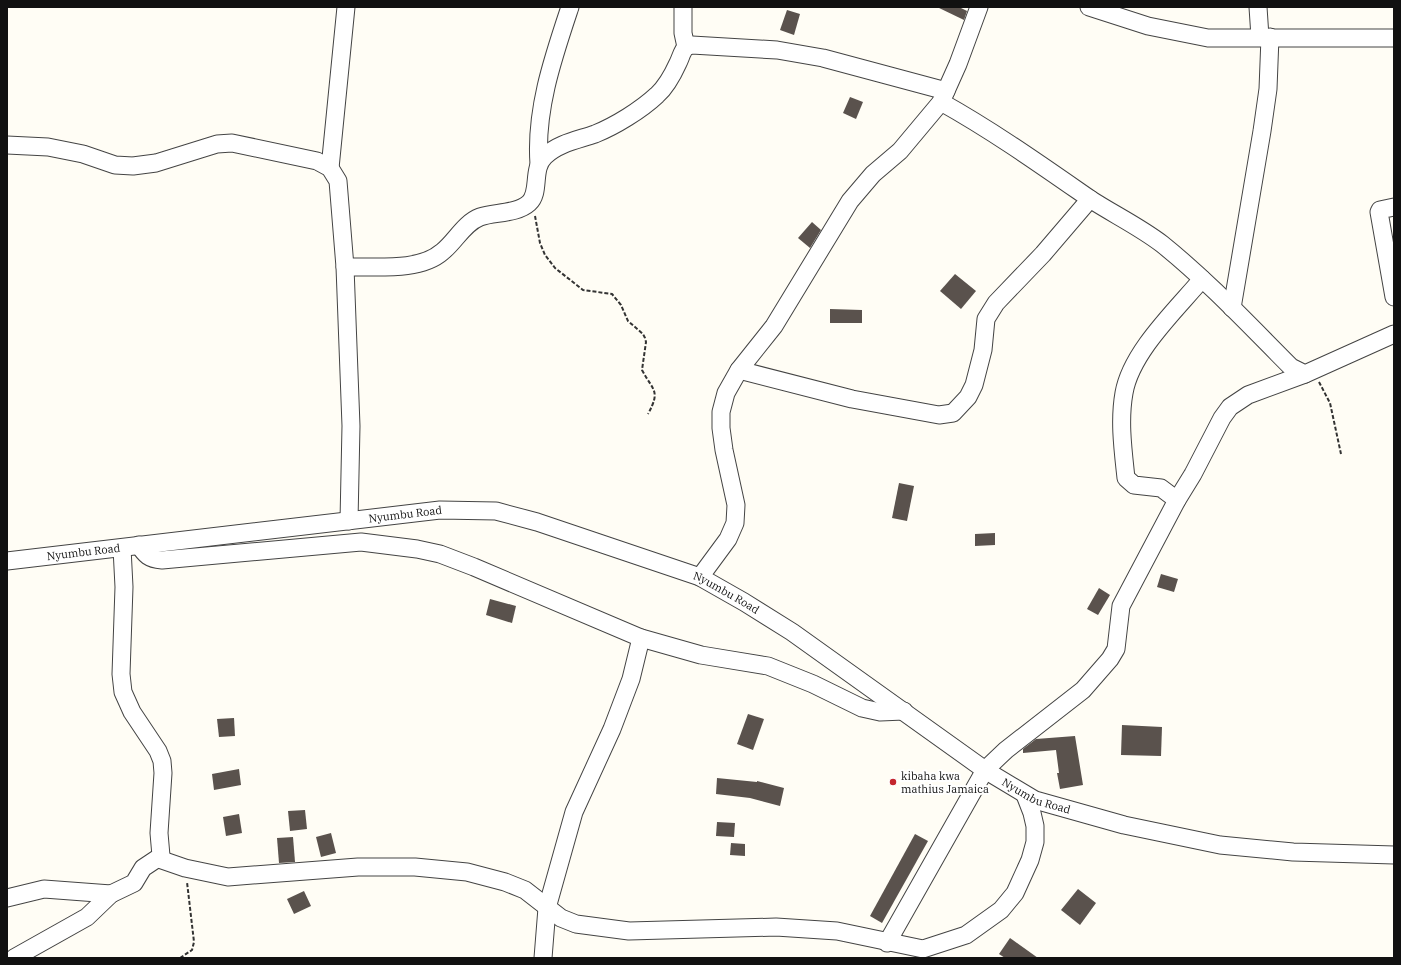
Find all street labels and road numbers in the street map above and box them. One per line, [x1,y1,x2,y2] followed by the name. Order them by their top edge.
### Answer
[368,503,443,525] street label: Nyumbu Road
[46,541,121,563] street label: Nyumbu Road
[692,568,762,617] street label: Nyumbu Road
[999,775,1073,817] street label: Nyumbu Road

